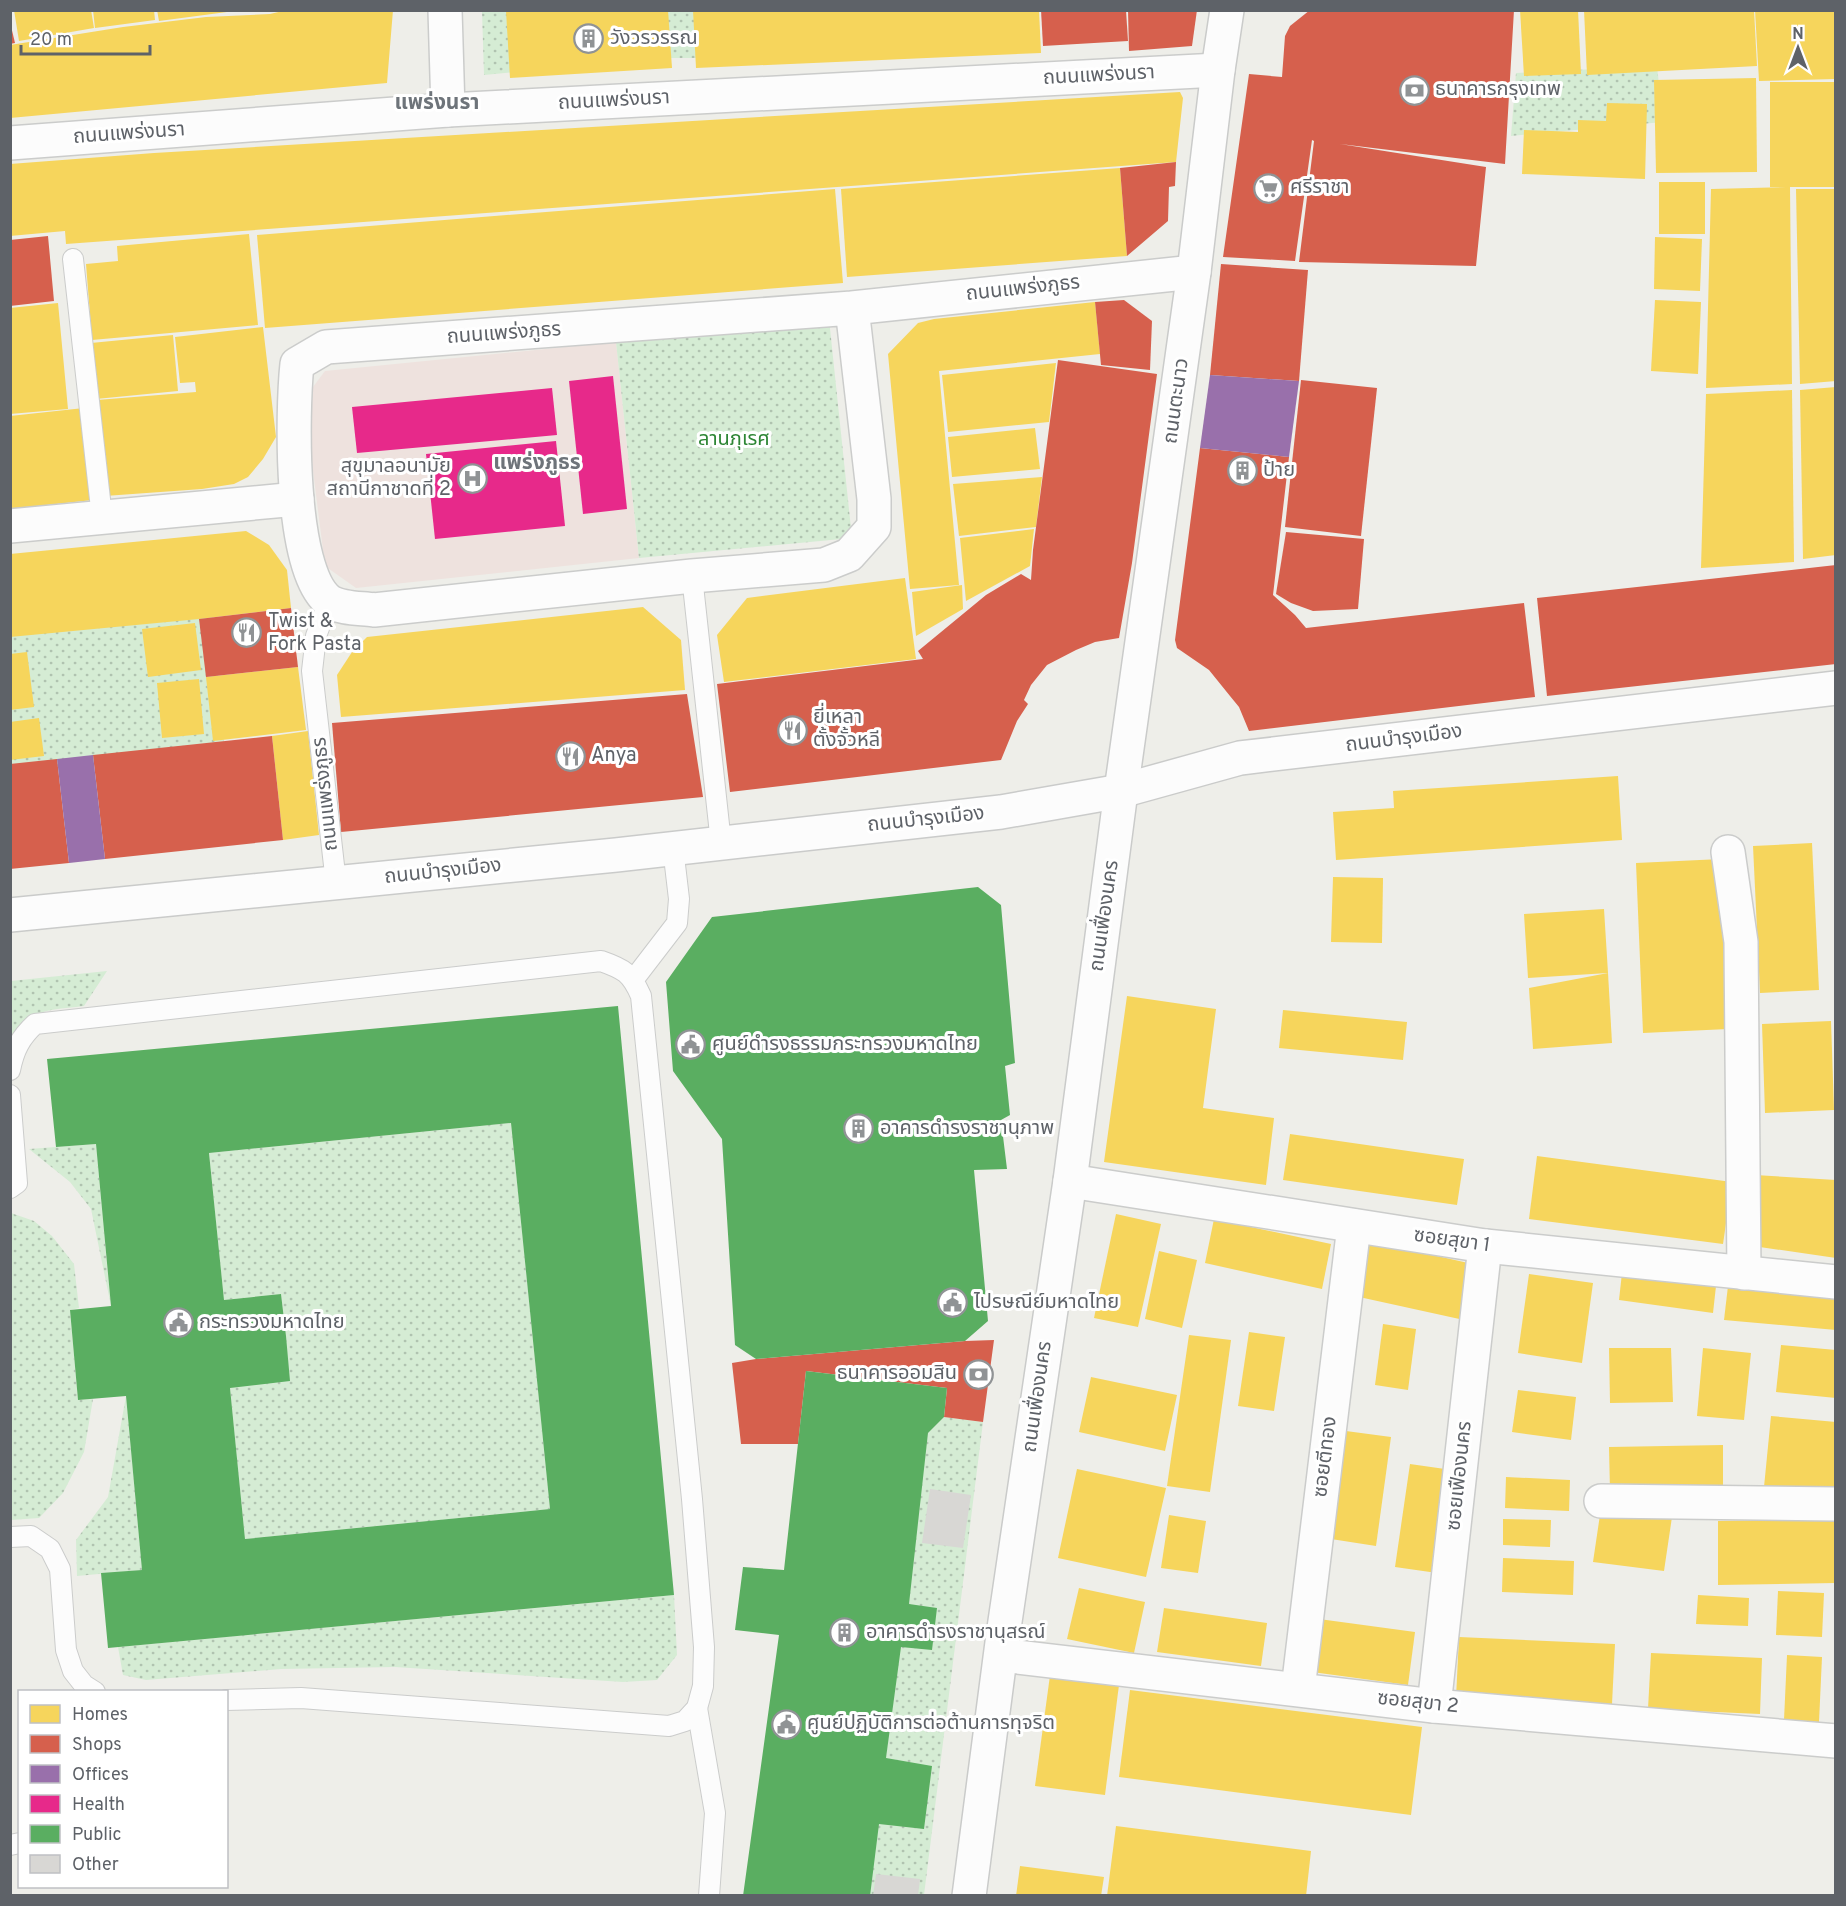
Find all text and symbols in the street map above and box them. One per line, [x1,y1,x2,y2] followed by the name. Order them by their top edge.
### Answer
[21,18,150,56] scale bar
[1768,18,1828,78] north arrow
[573,23,605,55] building icon: วังวรวรรณ
[1792,25,1804,45] text: N
[610,26,698,52] place label: วังวรวรรณ
[30,29,72,52] text: 20 m
[1042,60,1156,92] street label: ถนนแพร่งนรา
[1398,74,1430,106] bank icon: ธนาคารกรุงเทพ
[1435,77,1561,103] place label: ธนาคารกรุงเทพ
[557,85,671,117] street label: ถนนแพร่งนรา
[395,90,479,117] district label: แพร่งนรา
[72,117,186,151] street label: ถนนแพร่งนรา
[1253,172,1285,204] supermarket icon: ศรีราชา
[1290,175,1349,201] place label: ศรีราชา
[965,270,1081,308] street label: ถนนแพร่งภูธร
[446,317,562,351] street label: ถนนแพร่งภูธร
[1158,356,1196,446] street label: ถนนตะนาว
[698,427,770,453] park label: ลานภุเรศ
[493,450,581,477] district label: แพร่งภูธร
[326,454,451,503] place label: สุขุมาลอนามัย สถานีกาชาดที่ 2
[1226,455,1258,487] building icon: ป้าย
[1263,458,1295,484] place label: ป้าย
[456,463,488,495] hospital icon: สุขุมาลอนามัย สถานีกาชาดที่ 2
[268,609,361,658] place label: Twist & Fork Pasta
[231,617,263,649] restaurant icon: Twist & Fork Pasta
[813,702,880,754] place label: ยี่เหลา ตั้งจั้วหลี
[776,714,808,746] restaurant icon: ยี่เหลา ตั้งจั้วหลี
[1344,719,1464,759] street label: ถนนบำรุงเมือง
[307,736,345,852] street label: ถนนแพร่งภูธร
[554,740,586,772] restaurant icon: Anya
[591,743,637,769] place label: Anya
[866,801,986,839] street label: ถนนบำรุงเมือง
[383,853,503,891] street label: ถนนบำรุงเมือง
[1081,858,1126,973] street label: ถนนเฟื่องนคร
[675,1029,707,1061] public building icon: ศูนย์ดำรงธรรมกระทรวงมหาดไทย
[712,1032,978,1058] place label: ศูนย์ดำรงธรรมกระทรวงมหาดไทย
[843,1113,875,1145] building icon: อาคารดำรงราชานุภาพ
[880,1116,1054,1142] place label: อาคารดำรงราชานุภาพ
[1412,1223,1492,1259] street label: ซอยสุขา 1
[937,1287,969,1319] public building icon: ไปรษณีย์มหาดไทย
[973,1290,1119,1316] place label: ไปรษณีย์มหาดไทย
[162,1307,194,1339] public building icon: กระทรวงมหาดไทย
[199,1310,345,1336] place label: กระทรวงมหาดไทย
[1014,1339,1059,1454] street label: ถนนเฟื่องนคร
[962,1358,994,1390] bank icon: ธนาคารออมสิน
[837,1361,957,1387] place label: ธนาคารออมสิน
[1308,1415,1344,1499] street label: ซอยตีทอง
[1441,1420,1479,1532] street label: ซอยเฟืองนคร
[829,1617,861,1649] building icon: อาคารดำรงราชานุสรณ์
[866,1620,1045,1646] place label: อาคารดำรงราชานุสรณ์
[1376,1686,1460,1720] street label: ซอยสุขา 2
[18,1690,228,1888] legend
[72,1704,128,1727] text: Homes
[770,1708,802,1740] public building icon: ศูนย์ปฏิบัติการต่อต้านการทุจริต
[807,1711,1055,1737] place label: ศูนย์ปฏิบัติการต่อต้านการทุจริต
[72,1734,122,1757] text: Shops
[72,1764,129,1787] text: Offices
[72,1794,125,1817] text: Health
[72,1824,122,1847] text: Public
[72,1854,119,1877] text: Other

